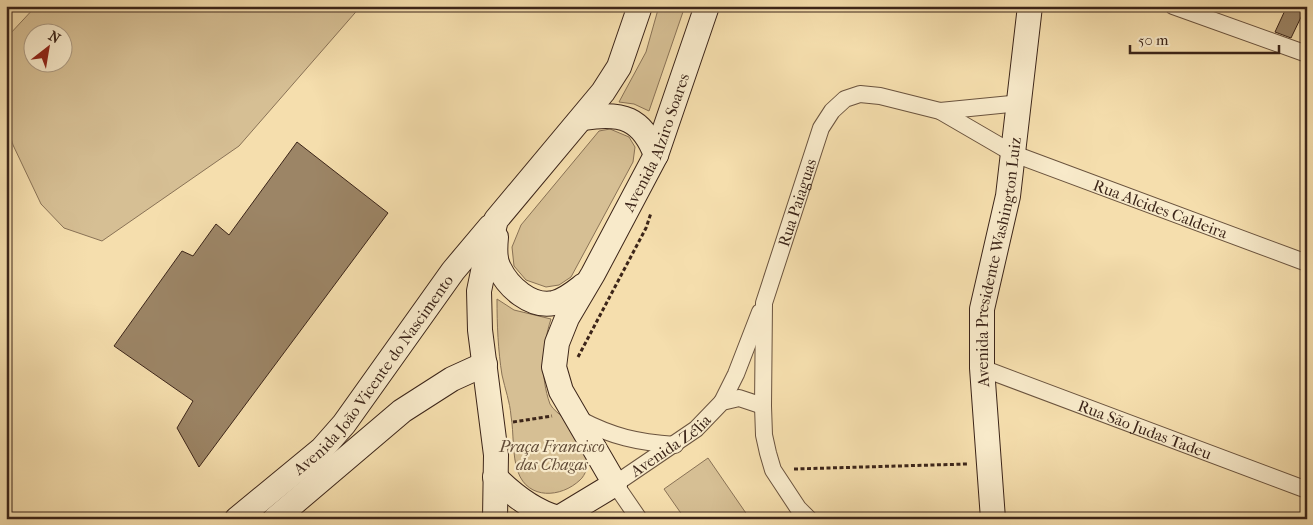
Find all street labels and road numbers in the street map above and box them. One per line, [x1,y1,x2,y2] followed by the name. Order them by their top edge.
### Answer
[618,71,693,216] street label: Avenida Alziro Soares
[973,136,1025,389] street label: Avenida Presidente Washington Luiz
[774,156,820,249] street label: Rua Paiaguas
[1091,175,1231,243] street label: Rua Alcides Caldeira
[289,271,457,480] street label: Avenida João Vicente do Nascimento
[1075,396,1214,463] street label: Rua São Judas Tadeu
[626,410,715,481] street label: Avenida Zélia

